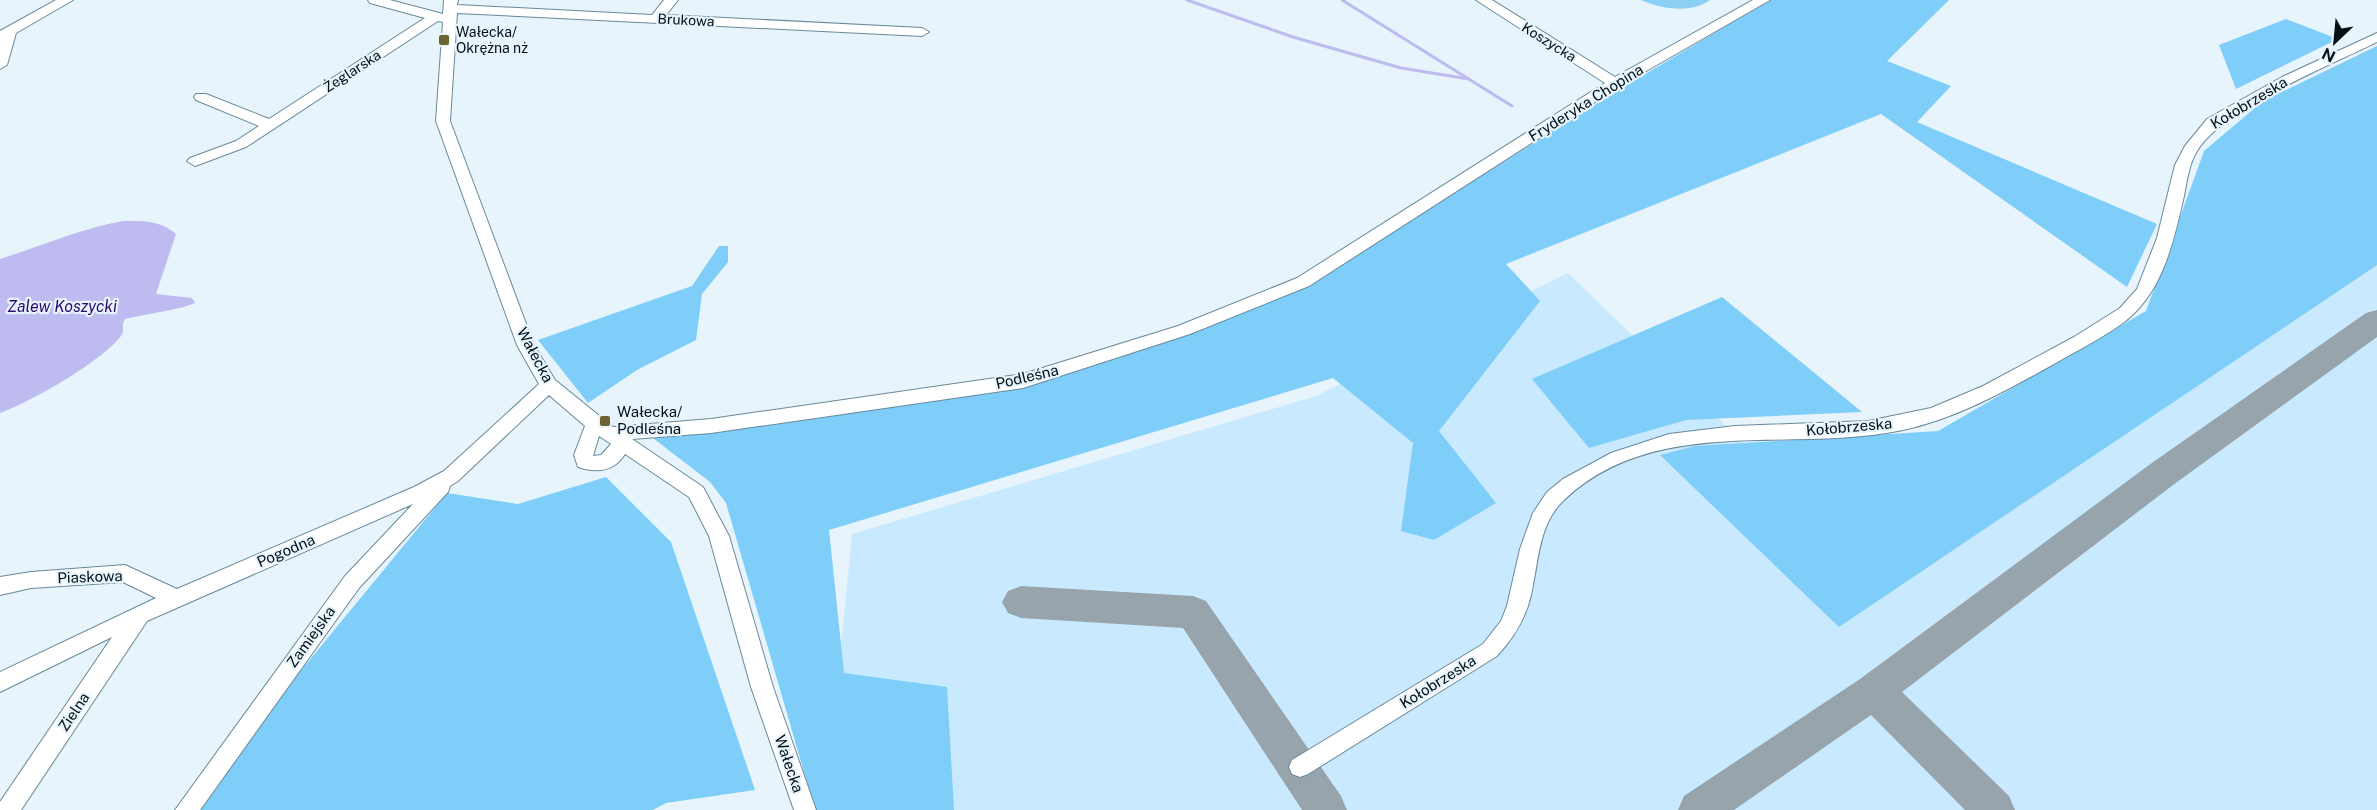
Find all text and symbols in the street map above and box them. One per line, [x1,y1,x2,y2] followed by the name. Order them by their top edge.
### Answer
[657,11,715,29] street label: Brukowa
[2305,12,2365,72] north arrow
[1519,19,1579,65] street label: Koszycka
[456,24,528,56] place label: Wałecka/ Okrężna nż
[437,33,451,47] marker: Wałecka/ Okrężna nż
[2319,44,2338,66] text: N
[319,45,384,95] street label: Żeglarska
[1525,60,1646,145] street label: Fryderyka Chopina
[2207,73,2290,132] street label: Kołobrzeska
[7,297,117,316] water label: Zalew Koszycki
[514,324,557,385] street label: Wałecka
[994,361,1060,392] street label: Podleśna
[617,403,683,437] place label: Wałecka/ Podleśna
[598,414,612,428] marker: Wałecka/ Podleśna
[1805,414,1893,439] street label: Kołobrzeska
[254,531,317,570] street label: Pogodna
[57,567,123,586] street label: Piaskowa
[283,603,338,670] street label: Zamiejska
[1397,651,1479,712] street label: Kołobrzeska
[55,689,93,734] street label: Zielna
[772,733,807,795] street label: Wałecka

